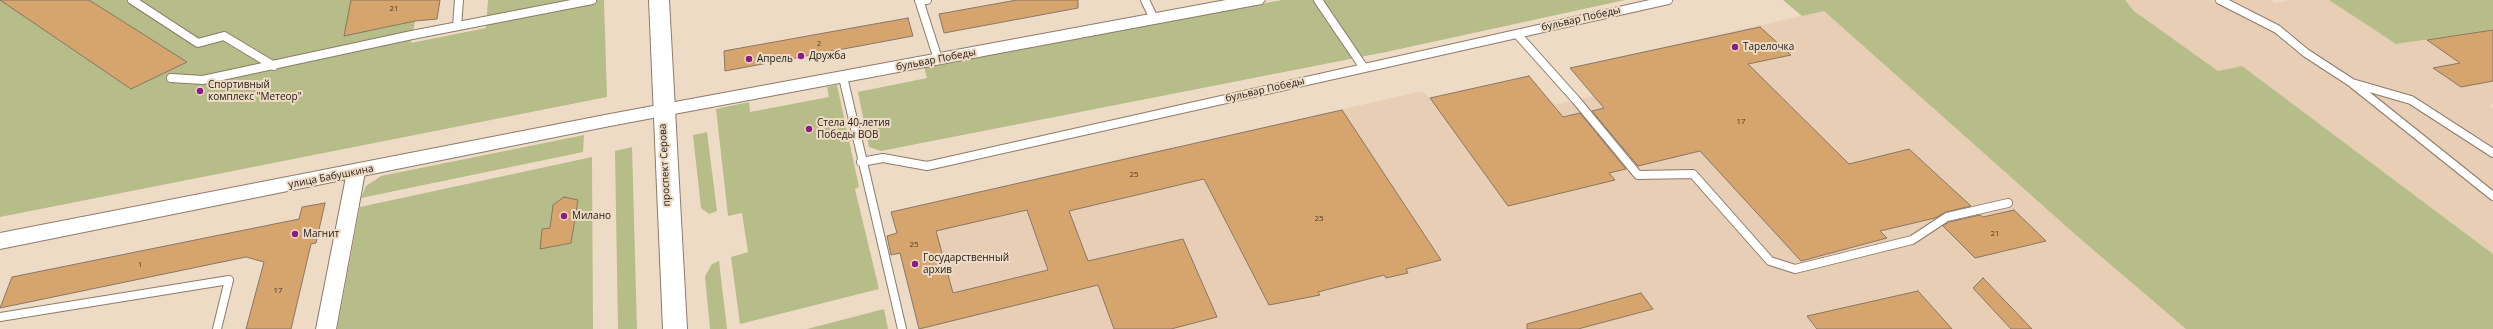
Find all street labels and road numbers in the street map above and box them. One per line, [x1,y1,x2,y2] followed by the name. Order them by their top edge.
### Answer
[1540,4,1622,34] street label: бульвар Победы
[895,46,977,74] street label: бульвар Победы
[1224,75,1306,105] street label: бульвар Победы
[657,123,673,207] street label: проспект Серова
[287,163,375,191] street label: улица Бабушкина

